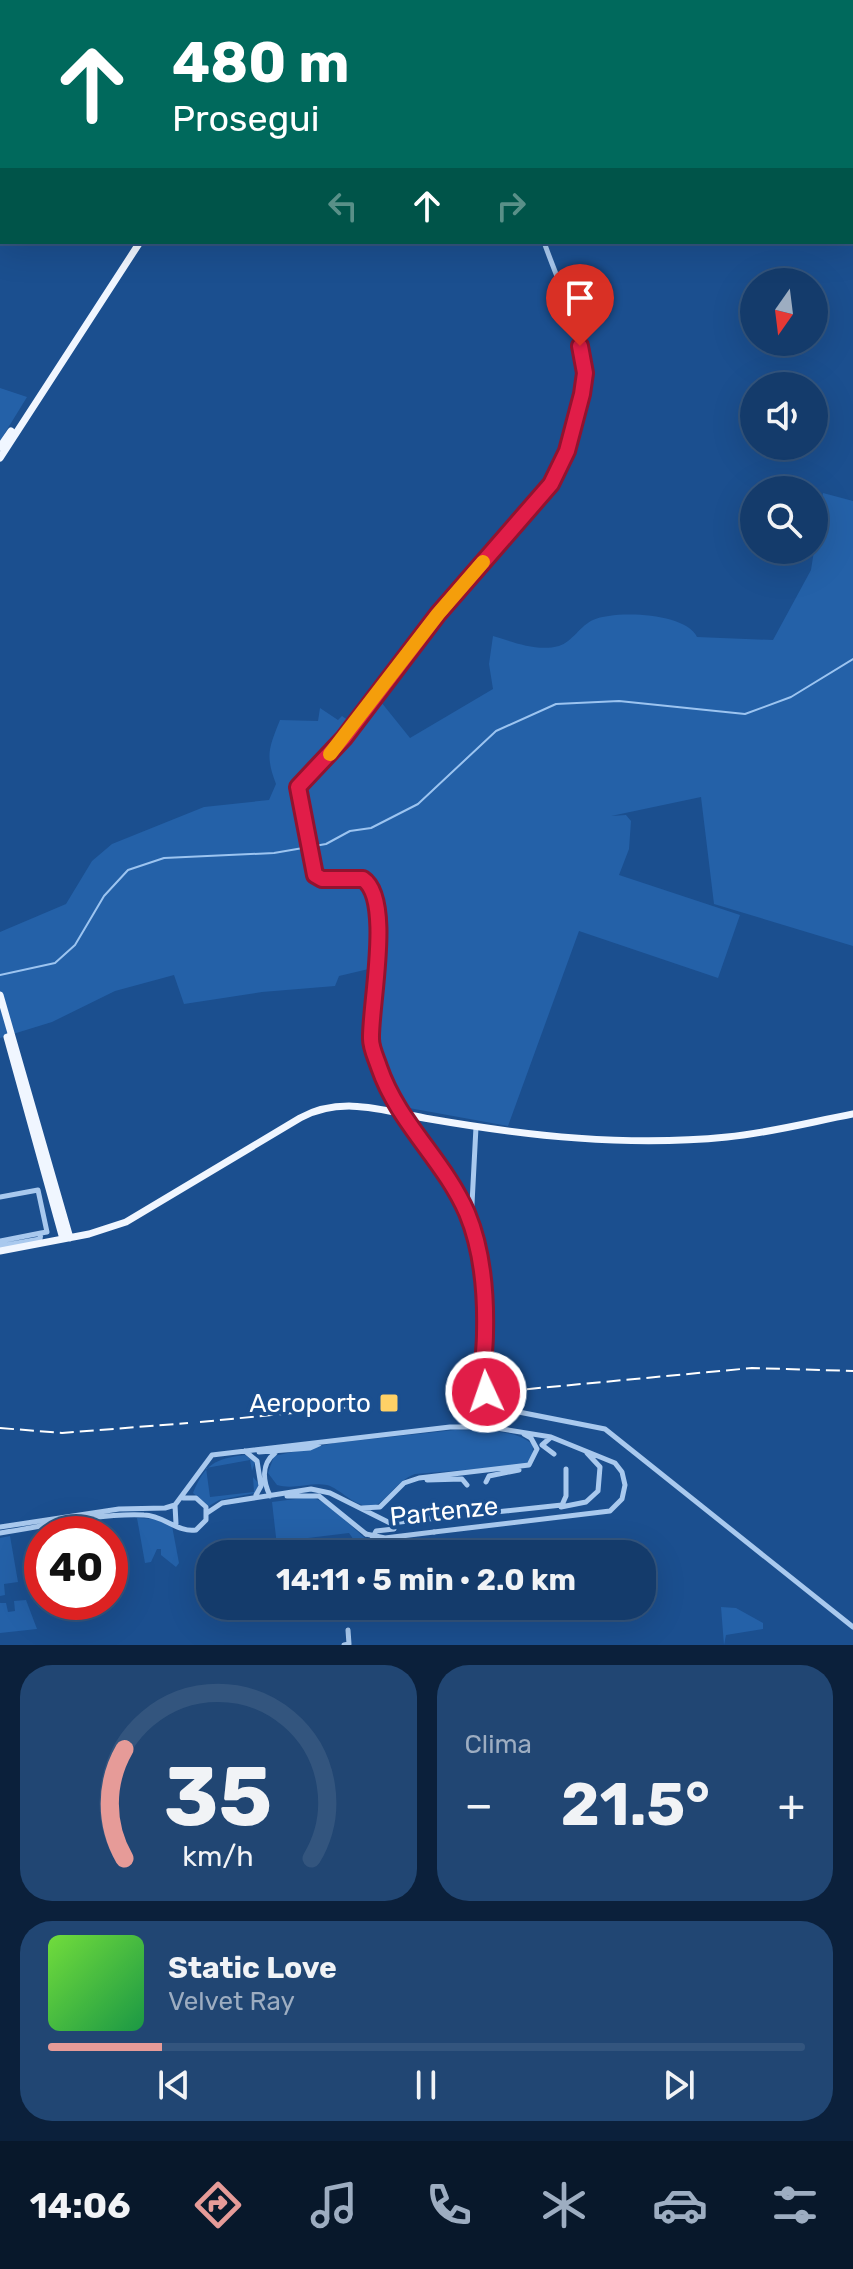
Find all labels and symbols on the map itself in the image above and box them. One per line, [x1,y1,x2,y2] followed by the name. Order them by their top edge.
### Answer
[546,264,614,346] pin
[740,268,828,356] north arrow
[444,1350,528,1434] position arrow
[249,1388,371,1419] place label: Aeroporto
[378,1392,400,1414] marker: Aeroporto
[388,1490,500,1533] street label: Partenze
[24,1516,128,1620] speed limit sign: 40

